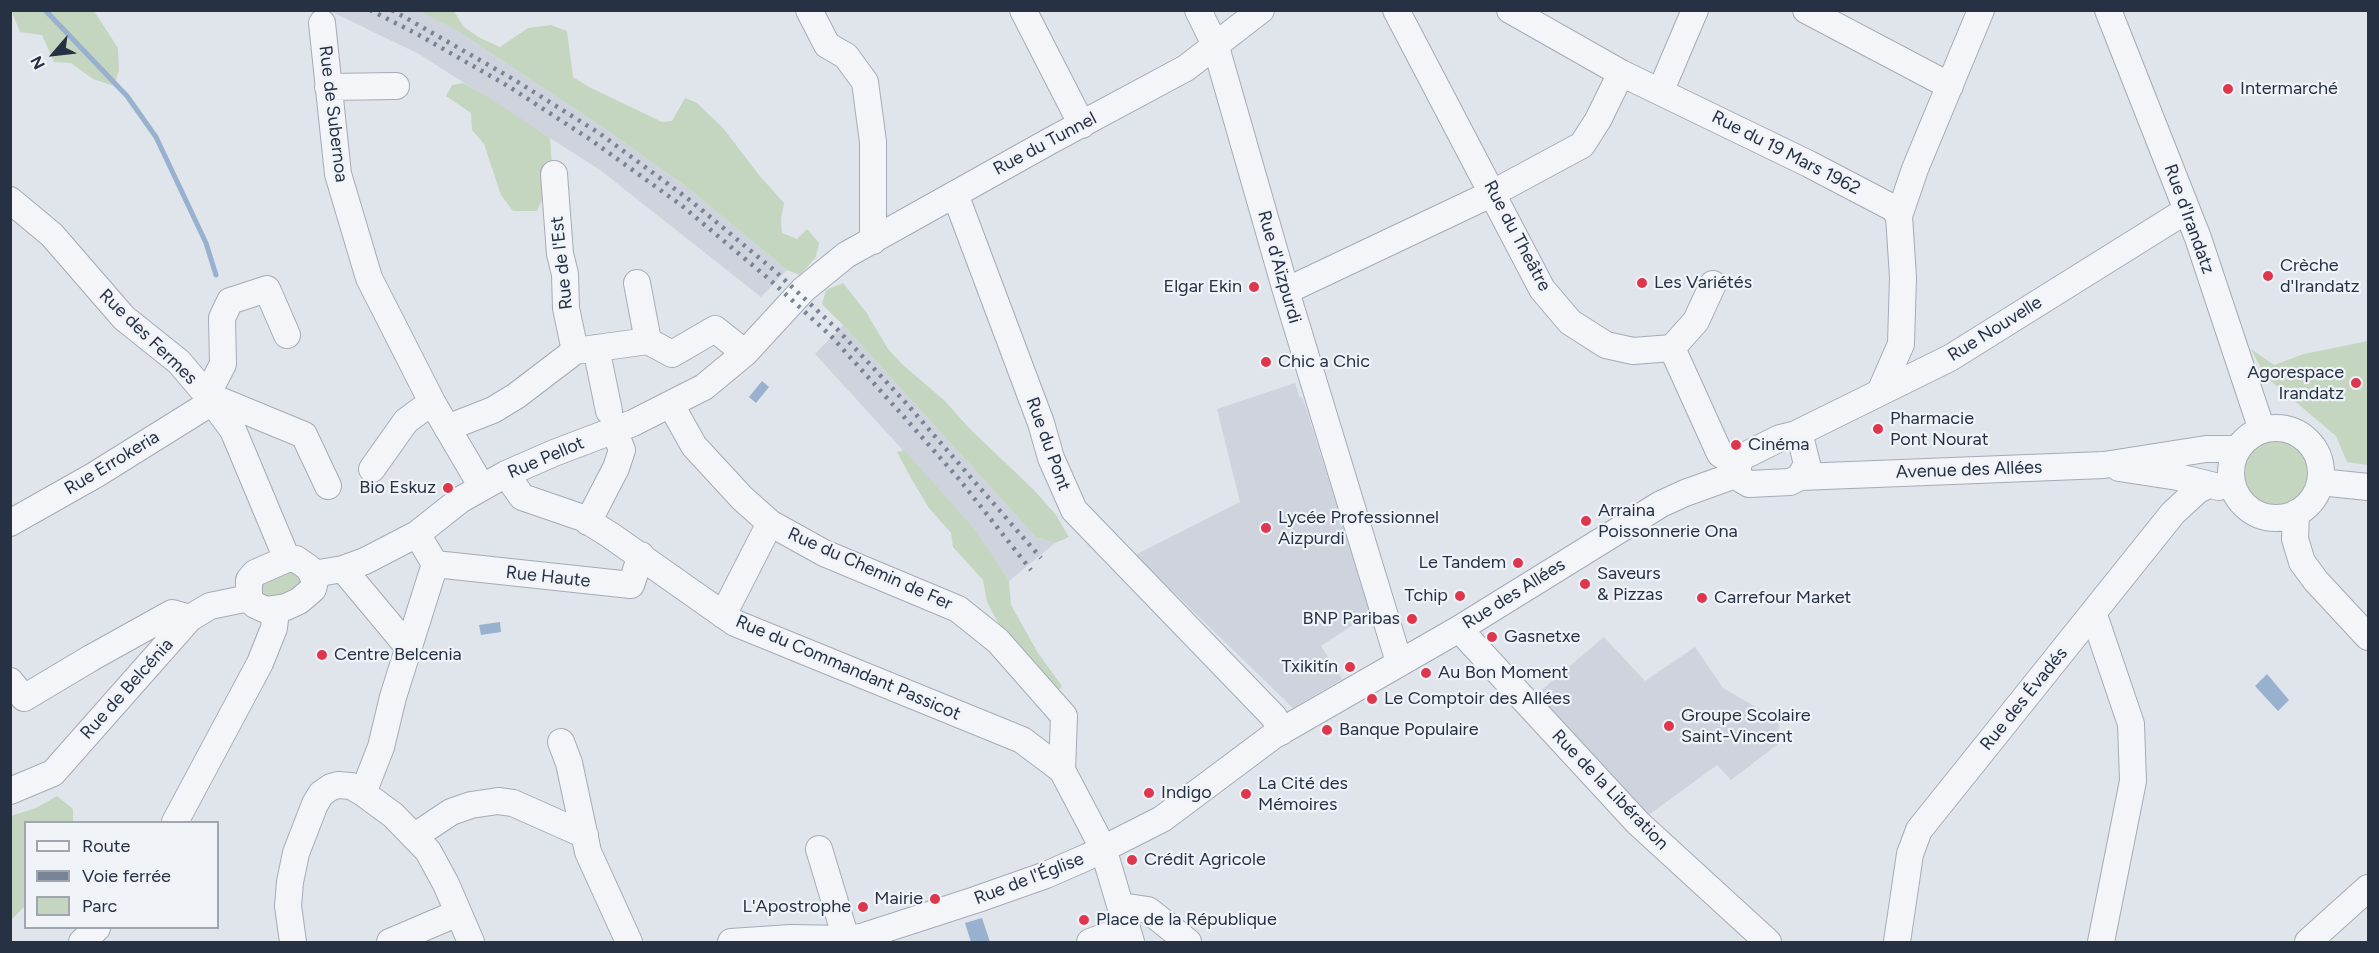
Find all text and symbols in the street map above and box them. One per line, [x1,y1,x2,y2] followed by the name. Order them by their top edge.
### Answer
[24,24,84,84] north arrow
[314,44,352,184] street label: Rue de Subernoa
[26,53,49,73] text: N
[2240,78,2338,100] place label: Intermarché
[2221,82,2235,96] marker: Intermarché
[1708,106,1864,200] street label: Rue du 19 Mars 1962
[990,108,1100,180] street label: Rue du Tunnel
[2159,161,2219,277] street label: Rue d'Irandatz
[1479,177,1555,295] street label: Rue du Theâtre
[1253,208,1305,326] street label: Rue d'Aïzpurdi
[546,215,578,311] street label: Rue de l'Est
[2280,255,2360,298] place label: Crèche d'Irandatz
[2261,269,2275,283] marker: Crèche d'Irandatz
[1654,272,1752,294] place label: Les Variétés
[1164,276,1242,298] place label: Elgar Ekin
[1635,276,1649,290] marker: Les Variétés
[1247,280,1261,294] marker: Elgar Ekin
[94,285,202,389] street label: Rue des Fermes
[1944,292,2046,366] street label: Rue Nouvelle
[1278,351,1370,373] place label: Chic a Chic
[1259,355,1273,369] marker: Chic a Chic
[2247,362,2344,404] place label: Agorespace Irandatz
[2349,376,2363,390] marker: Agorespace Irandatz
[1021,394,1075,494] street label: Rue du Pont
[1890,408,1988,450] place label: Pharmacie Pont Nourat
[1871,422,1885,436] marker: Pharmacie Pont Nourat
[61,426,163,500] street label: Rue Errokeria
[505,432,587,484] street label: Rue Pellot
[1748,434,1810,456] place label: Cinéma
[1729,438,1743,452] marker: Cinéma
[1895,457,2043,483] street label: Avenue des Allées
[359,477,436,499] place label: Bio Eskuz
[441,481,455,495] marker: Bio Eskuz
[1598,500,1738,542] place label: Arraina Poissonnerie Ona
[1278,507,1439,550] place label: Lycée Professionnel Aizpurdi
[1579,514,1593,528] marker: Arraina Poissonnerie Ona
[1259,521,1273,535] marker: Lycée Professionnel Aizpurdi
[784,523,956,615] street label: Rue du Chemin de Fer
[1419,552,1506,574] place label: Le Tandem
[1459,554,1569,634] street label: Rue des Allées
[1511,556,1525,570] marker: Le Tandem
[505,562,591,592] street label: Rue Haute
[1597,563,1663,606] place label: Saveurs & Pizzas
[1578,577,1592,591] marker: Saveurs & Pizzas
[1405,585,1448,607] place label: Tchip
[1714,587,1851,609] place label: Carrefour Market
[1453,589,1467,603] marker: Tchip
[1695,591,1709,605] marker: Carrefour Market
[1302,608,1400,630] place label: BNP Paribas
[732,611,964,725] street label: Rue du Commandant Passicot
[1405,612,1419,626] marker: BNP Paribas
[1504,626,1580,648] place label: Gasnetxe
[1485,630,1499,644] marker: Gasnetxe
[76,634,178,744] street label: Rue de Belcénia
[1976,643,2072,755] street label: Rue des Évadés
[334,644,462,666] place label: Centre Belcenia
[315,648,329,662] marker: Centre Belcenia
[1281,656,1338,678] place label: Txikitín
[1343,660,1357,674] marker: Txikitín
[1438,662,1568,684] place label: Au Bon Moment
[1419,666,1433,680] marker: Au Bon Moment
[1384,688,1570,710] place label: Le Comptoir des Allées
[1365,692,1379,706] marker: Le Comptoir des Allées
[1681,705,1811,748] place label: Groupe Scolaire Saint-Vincent
[1339,719,1479,741] place label: Banque Populaire
[1662,719,1676,733] marker: Groupe Scolaire Saint-Vincent
[1320,723,1334,737] marker: Banque Populaire
[1547,725,1673,855] street label: Rue de la Libération
[1258,773,1348,816] place label: La Cité des Mémoires
[1161,782,1212,804] place label: Indigo
[1142,786,1156,800] marker: Indigo
[1239,787,1253,801] marker: La Cité des Mémoires
[24,821,219,929] legend
[82,835,130,857] text: Route
[971,848,1087,910] street label: Rue de l'Église
[1144,849,1266,871] place label: Crédit Agricole
[1125,853,1139,867] marker: Crédit Agricole
[82,865,171,887] text: Voie ferrée
[874,888,923,910] place label: Mairie
[928,892,942,906] marker: Mairie
[82,895,117,917] text: Parc
[743,896,851,918] place label: L'Apostrophe
[856,900,870,914] marker: L'Apostrophe
[1096,909,1277,931] place label: Place de la République
[1077,913,1091,927] marker: Place de la République

